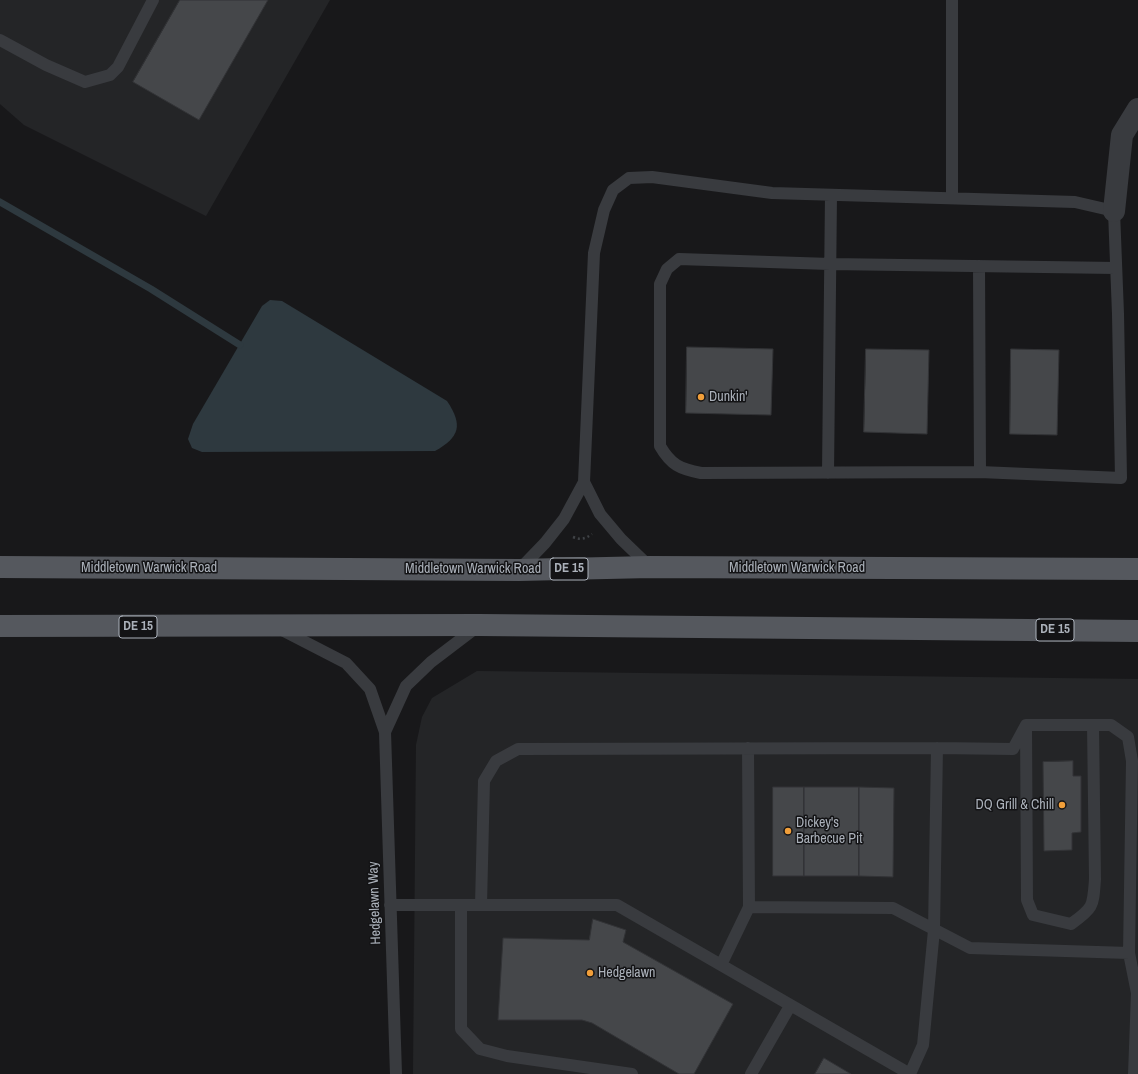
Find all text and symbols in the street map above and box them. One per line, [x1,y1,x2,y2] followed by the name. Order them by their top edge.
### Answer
[709,389,748,405] place label: Dunkin'
[696,392,706,402] marker: Dunkin'
[550,558,588,580] road number: DE 15
[81,560,217,576] street label: Middletown Warwick Road
[729,560,865,576] street label: Middletown Warwick Road
[405,561,541,577] street label: Middletown Warwick Road
[119,616,157,638] road number: DE 15
[1036,619,1074,641] road number: DE 15
[976,797,1054,813] place label: DQ Grill & Chill
[1057,800,1067,810] marker: DQ Grill & Chill
[796,815,862,848] place label: Dickey's Barbecue Pit
[783,826,793,836] marker: Dickey's Barbecue Pit
[365,861,385,945] street label: Hedgelawn Way
[598,965,655,981] place label: Hedgelawn
[585,968,595,978] marker: Hedgelawn

